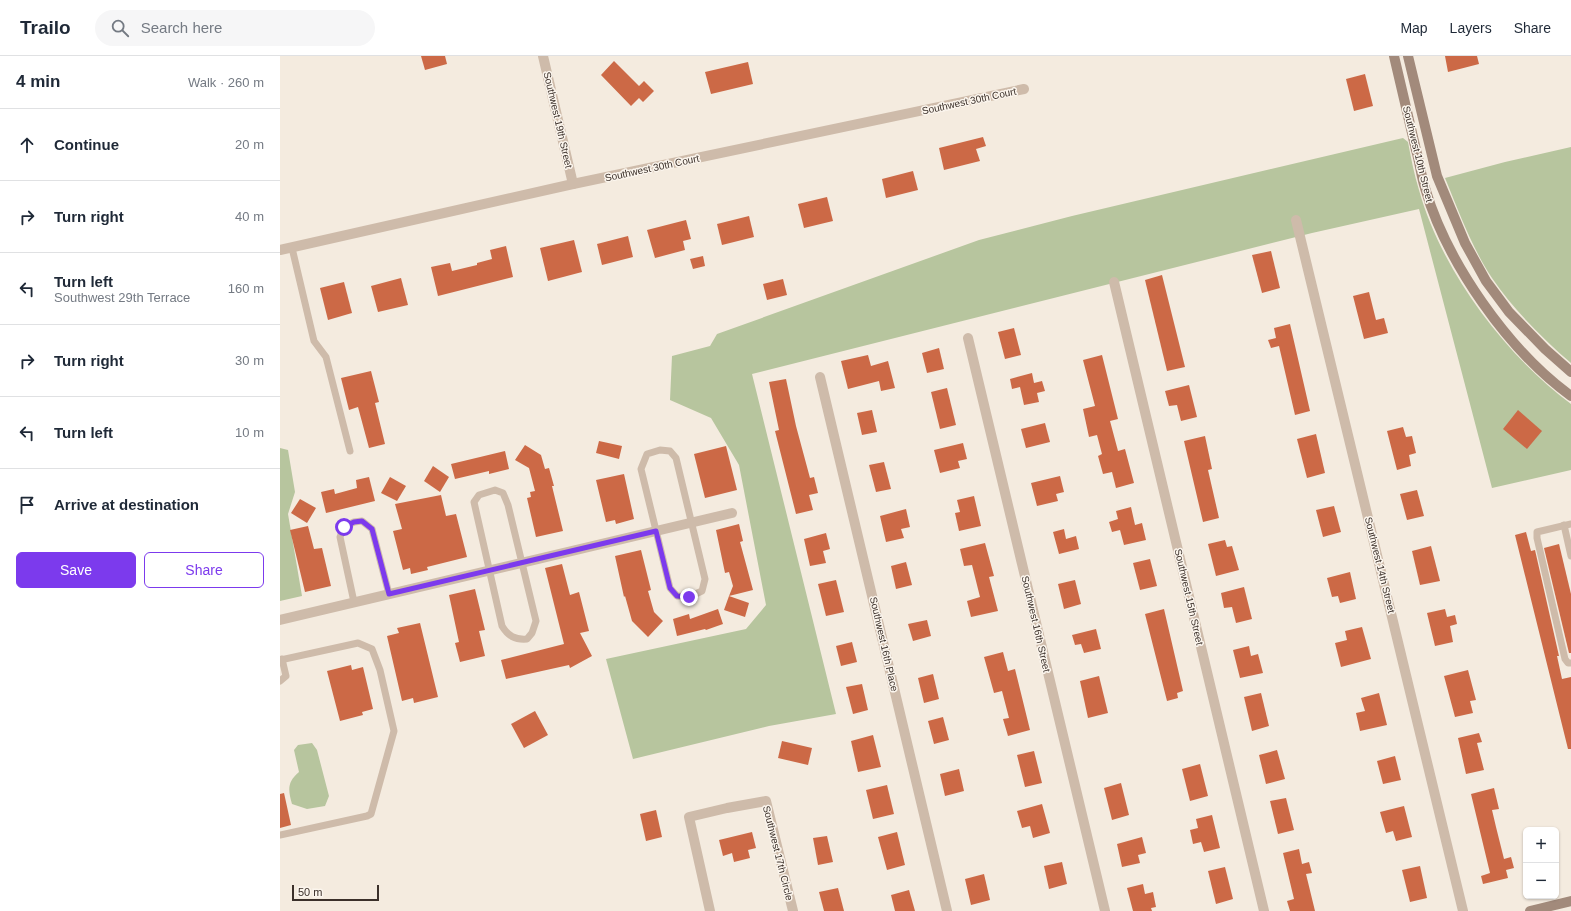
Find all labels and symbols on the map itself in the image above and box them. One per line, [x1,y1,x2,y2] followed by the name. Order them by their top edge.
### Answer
[542,71,574,169] street label: Southwest 19th Street
[921,86,1017,116] street label: Southwest 30th Court
[1401,105,1435,203] street label: Southwest 10th Street
[604,153,700,183] street label: Southwest 30th Court
[1363,516,1397,614] street label: Southwest 14th Street
[335,518,353,536] route start
[1173,548,1205,646] street label: Southwest 15th Street
[1020,575,1052,673] street label: Southwest 16th Street
[680,588,698,606] route end
[868,596,900,693] street label: Southwest 16th Place
[761,804,795,902] street label: Southwest 17th Circle
[292,883,379,902] scale bar

